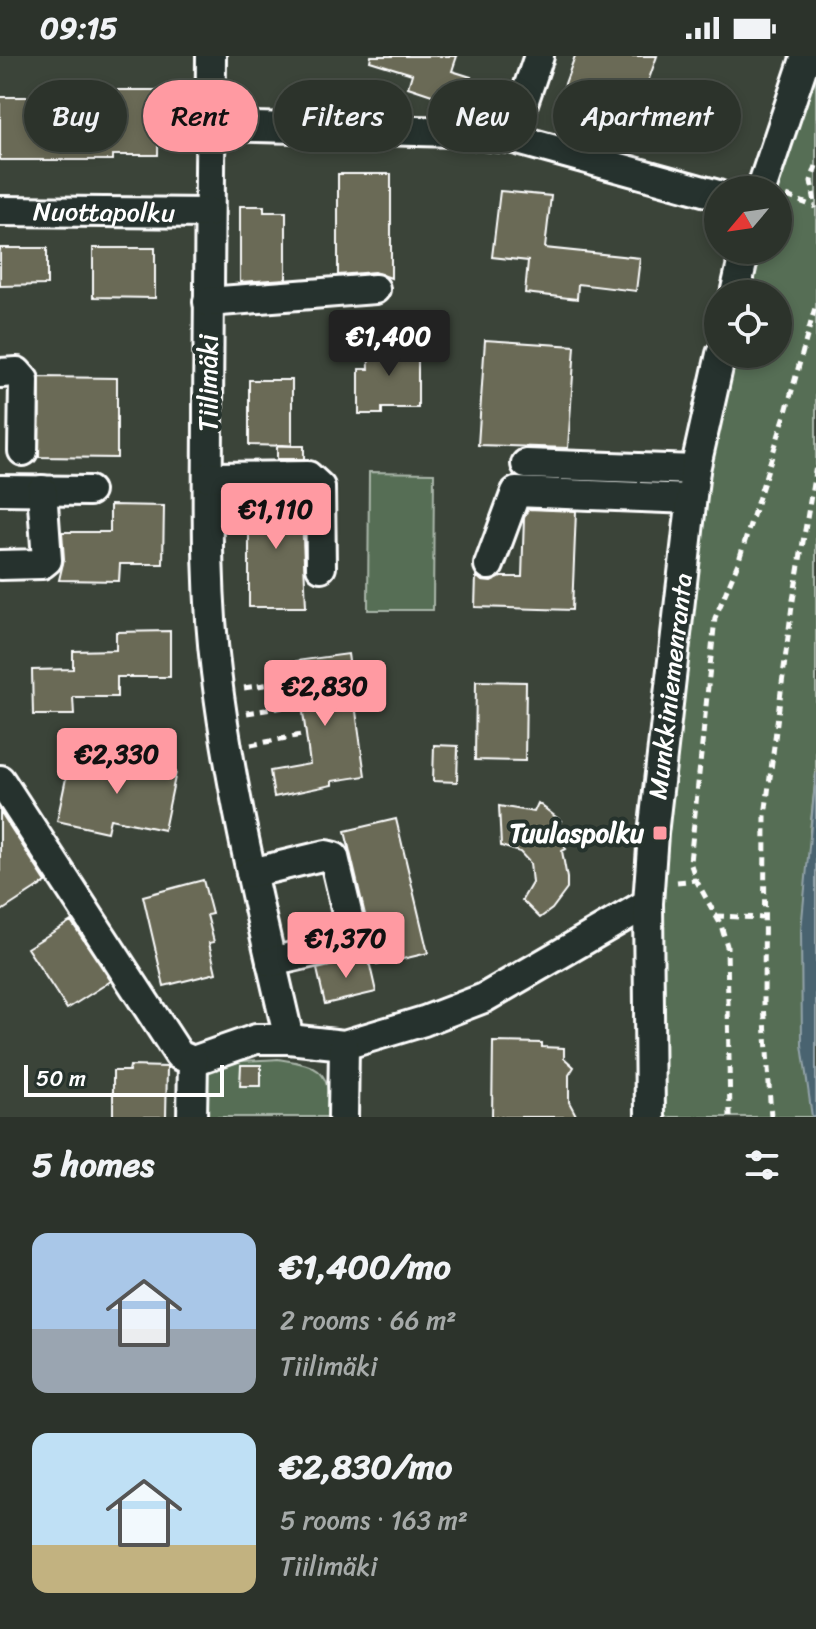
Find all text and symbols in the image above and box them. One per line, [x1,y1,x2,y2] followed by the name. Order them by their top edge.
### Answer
[40,1,118,55] text: 09:15
[24,80,127,152] chip: Buy
[143,80,258,152] chip: Rent
[274,80,412,152] chip: Filters
[428,80,537,152] chip: New
[553,80,741,152] chip: Apartment
[704,176,792,264] north arrow
[704,176,792,368] map controls
[33,188,175,236] street label: Nuottapolku
[704,280,792,368] button: locate
[324,310,454,378] pin: €1,400
[347,313,431,359] text: €1,400
[185,333,231,432] street label: Tiilimäki
[211,483,341,551] pin: €1,110
[239,486,313,532] text: €1,110
[634,571,706,802] street label: Munkkiniemenranta
[260,660,390,728] pin: €2,830
[282,663,368,709] text: €2,830
[52,728,182,796] pin: €2,330
[75,731,159,777] text: €2,330
[510,810,645,856] place label: Tuulaspolku
[651,824,669,842] marker: Tuulaspolku
[281,912,411,980] pin: €1,370
[306,915,386,961] text: €1,370
[36,1059,86,1098] text: 50 m
[24,1061,224,1097] scale bar
[32,1135,154,1195] text: 5 homes
[740,1143,784,1187] icon: filters
[280,1237,451,1297] text: €1,400/mo
[96,1265,192,1361] icon: home
[280,1297,456,1343] text: 2 rooms · 66 m²
[280,1343,377,1389] text: Tiilimäki
[280,1437,452,1497] text: €2,830/mo
[96,1465,192,1561] icon: home
[280,1497,468,1543] text: 5 rooms · 163 m²
[280,1543,377,1589] text: Tiilimäki

